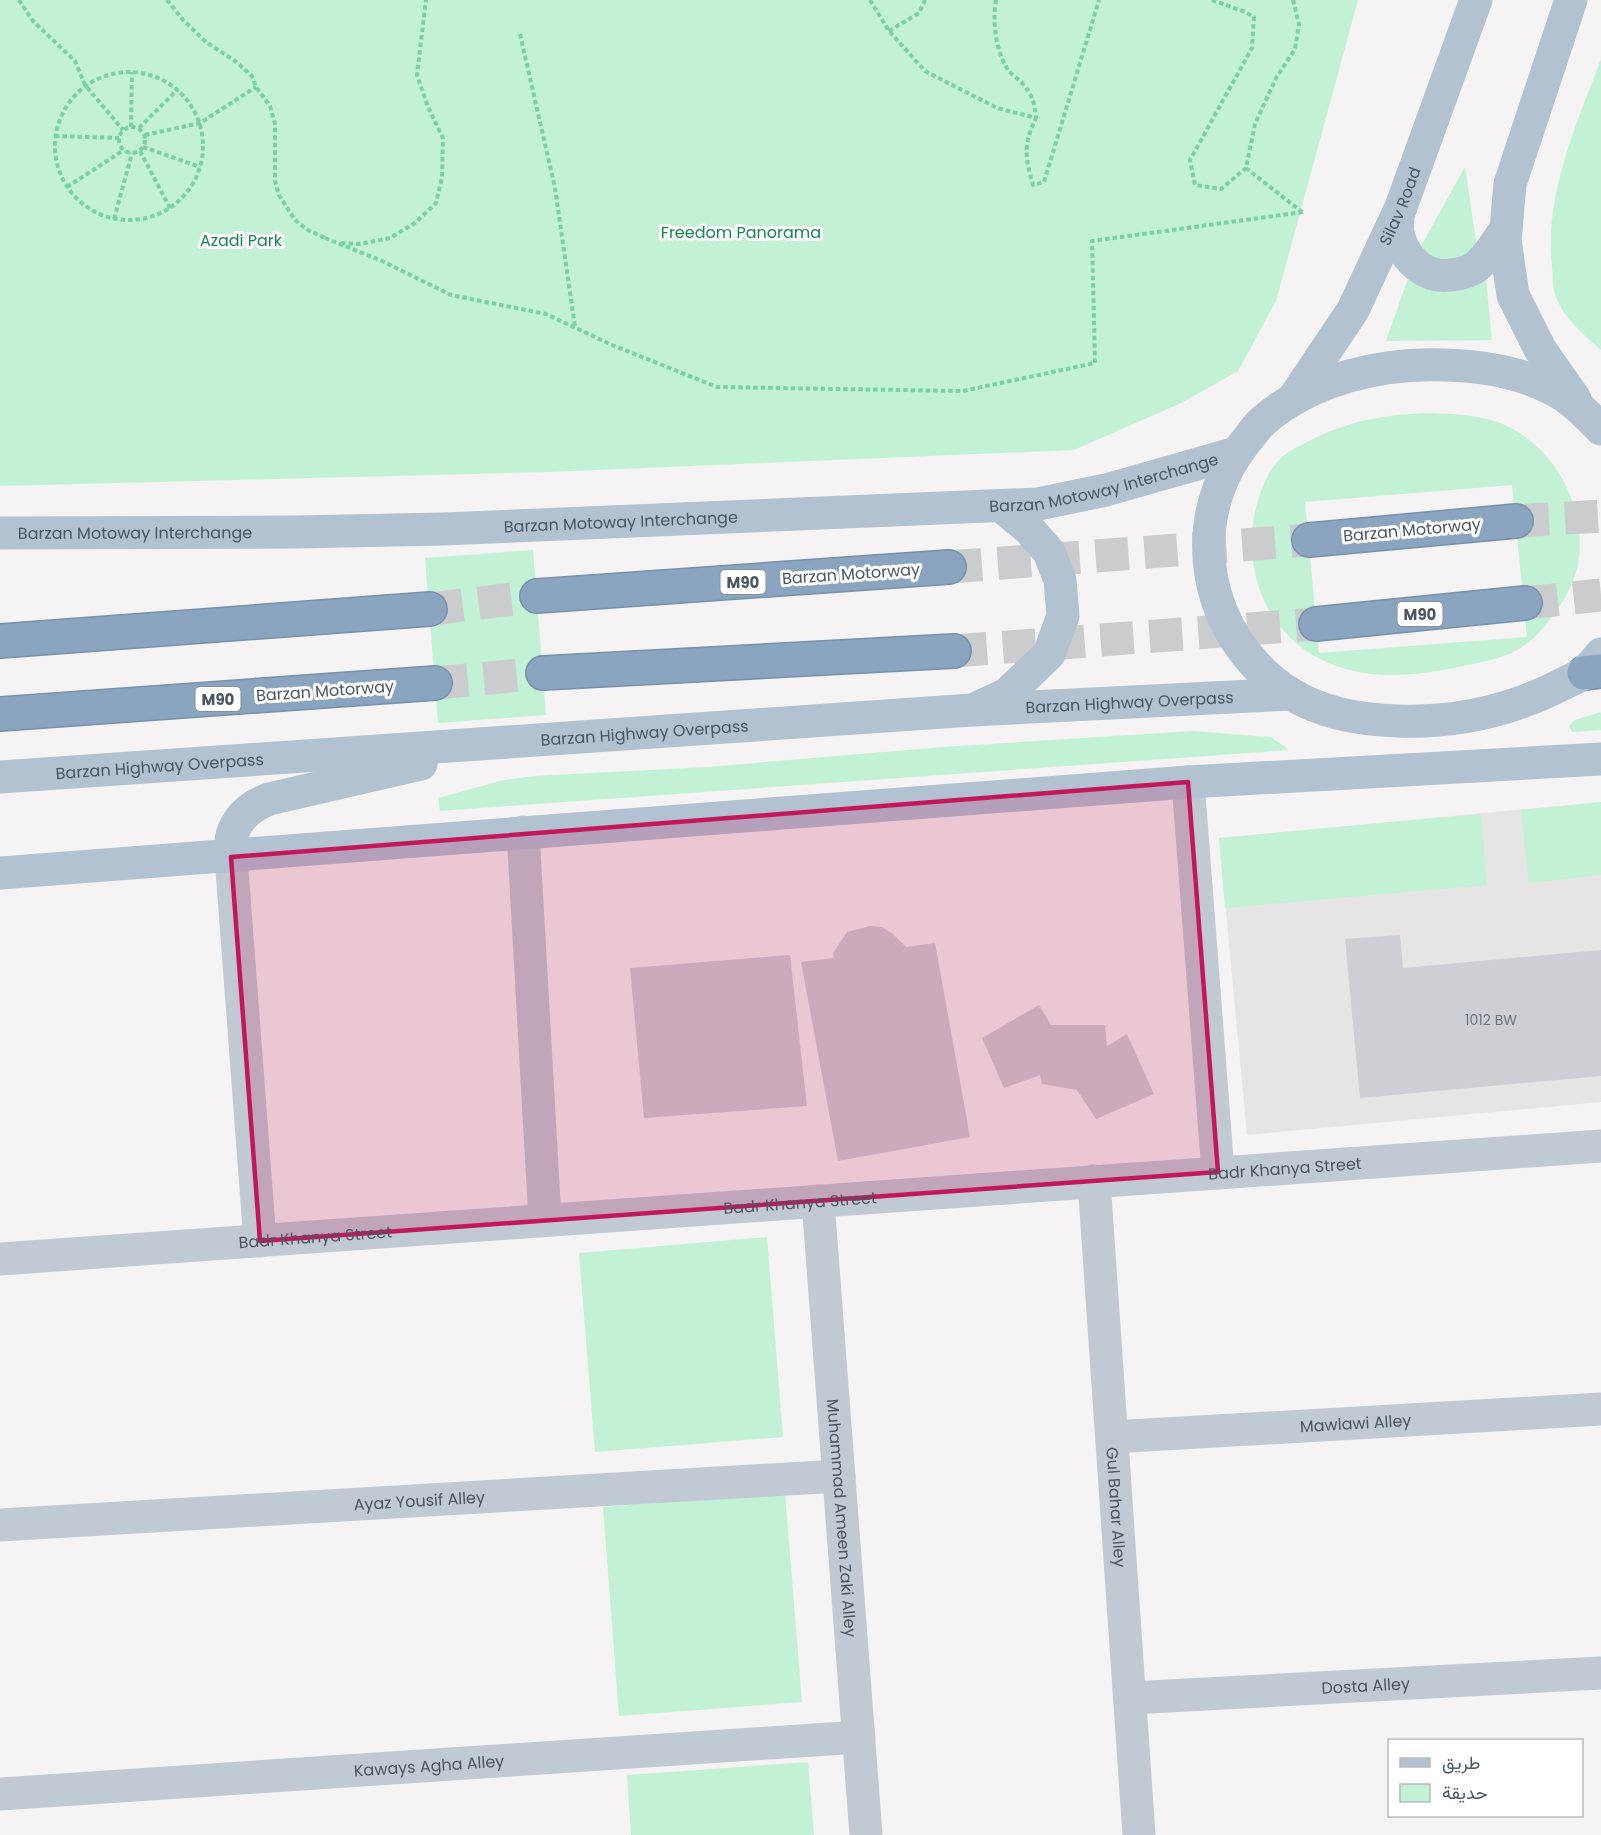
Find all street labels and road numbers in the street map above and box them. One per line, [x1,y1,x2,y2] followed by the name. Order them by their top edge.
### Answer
[1373,164,1426,249] street label: Silav Road
[989,447,1221,518] street label: Barzan Motoway Interchange
[503,505,738,538] street label: Barzan Motoway Interchange
[1342,513,1482,547] street label: Barzan Motorway
[18,521,252,544] street label: Barzan Motoway Interchange
[781,558,921,590] street label: Barzan Motorway
[720,570,766,594] road number: M90
[1398,602,1442,626] road number: M90
[255,675,395,707] street label: Barzan Motorway
[1025,685,1234,719] street label: Barzan Highway Overpass
[196,687,240,711] road number: M90
[540,714,749,751] street label: Barzan Highway Overpass
[55,747,264,785] street label: Barzan Highway Overpass
[1207,1151,1362,1185] street label: Badr Khanya Street
[723,1186,878,1219] street label: Badr Khanya Street
[238,1220,393,1254] street label: Badr Khanya Street
[822,1398,863,1638] street label: Muhammad Ameen Zaki Alley
[1299,1408,1412,1438] street label: Mawlawi Alley
[1101,1446,1132,1568] street label: Gul Bahar Alley
[353,1485,486,1516] street label: Ayaz Yousif Alley
[1321,1672,1410,1699] street label: Dosta Alley
[353,1749,505,1782] street label: Kaways Agha Alley

